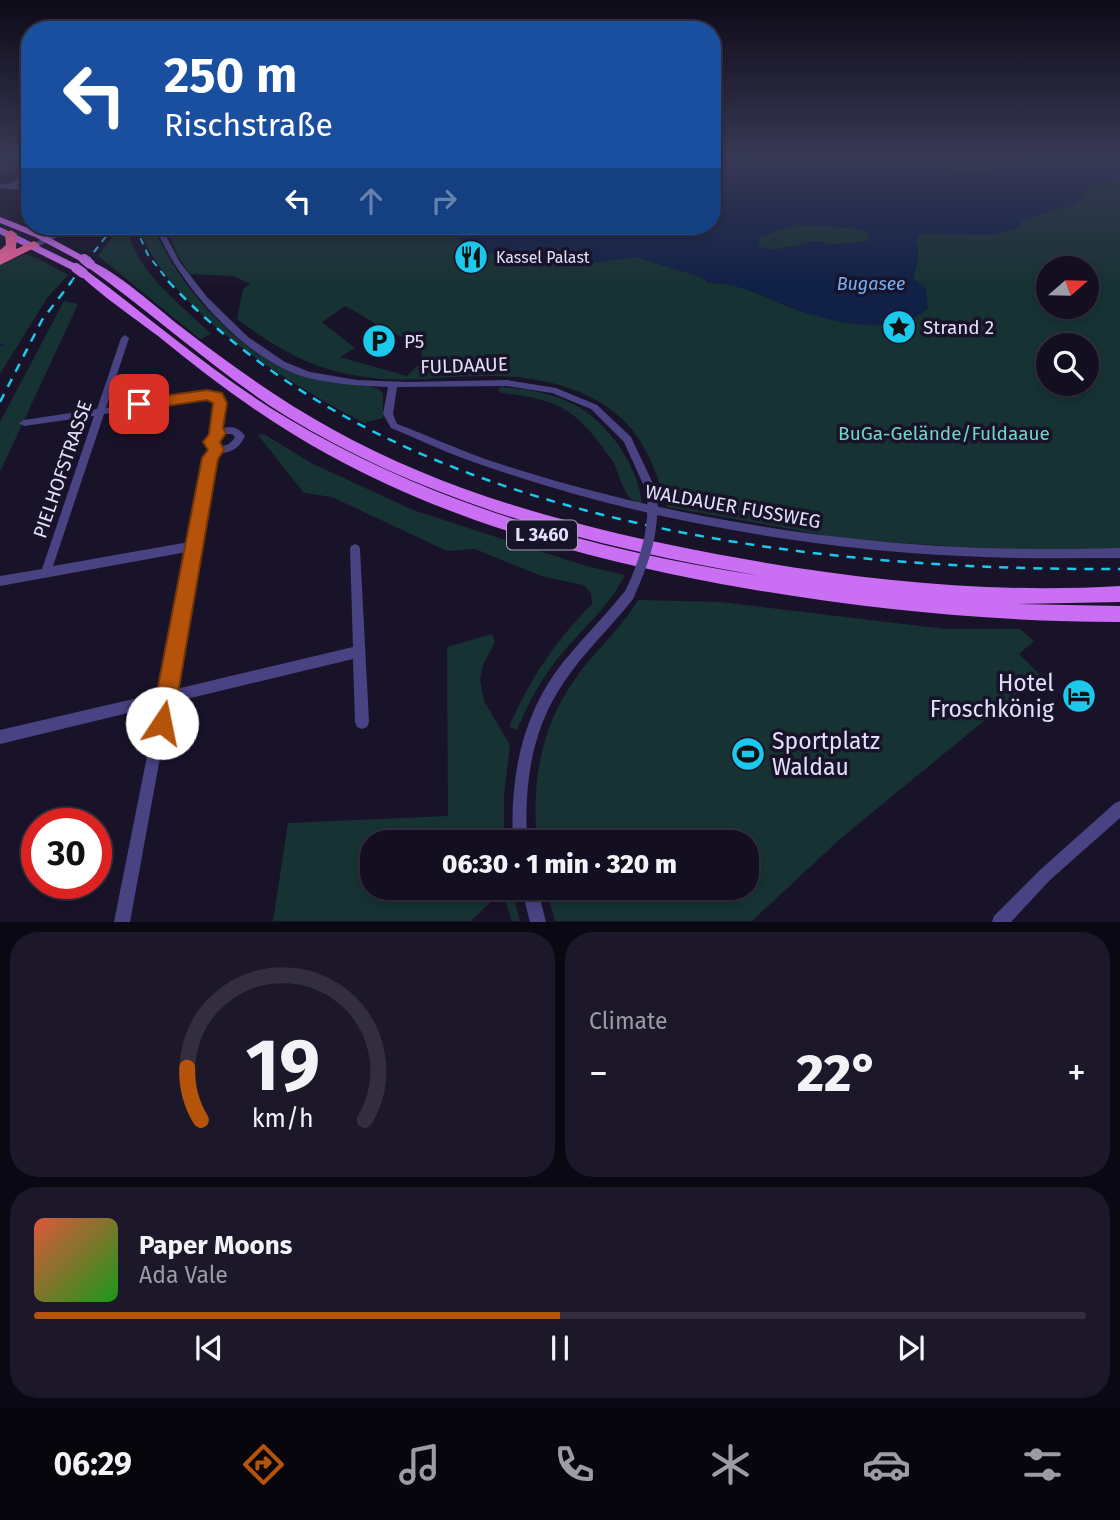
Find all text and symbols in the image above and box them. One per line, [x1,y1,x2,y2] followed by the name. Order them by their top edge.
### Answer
[164,46,297,105] text: 250 m
[49,49,140,140] icon: left
[164,106,333,144] text: Rischstraße
[279,182,317,220] icon: left
[352,182,390,220] icon: ahead
[425,182,463,220] icon: right
[452,238,490,276] restaurant icon: Kassel Palast
[496,248,590,267] place label: Kassel Palast
[1036,256,1099,318] north arrow
[1036,256,1099,396] map controls
[837,273,905,295] water label: Bugasee
[880,308,918,346] place icon: Strand 2
[923,316,994,339] place label: Strand 2
[360,322,398,360] parking icon: P5
[404,330,424,353] place label: P5
[1036,333,1099,396] button: search
[420,352,508,379] street label: FULDAAUE
[109,374,169,434] pin
[120,385,158,423] icon: arrive
[28,397,97,541] street label: PIELHOFSTRASSE
[838,422,1050,445] park label: BuGa-Gelände/Fuldaaue
[643,480,822,533] street label: WALDAUER FUSSWEG
[507,520,577,550] road number: L 3460
[930,669,1054,723] place label: Hotel Froschkönig
[1060,677,1098,715] hotel icon: Hotel Froschkönig
[125,686,199,760] position arrow
[772,727,880,781] place label: Sportplatz Waldau
[729,735,767,773] sports icon: Sportplatz Waldau
[21,808,112,899] speed limit sign: 30
[442,849,677,880] text: 06:30 · 1 min · 320 m
[589,1007,668,1035] text: Climate
[245,1023,320,1110] text: 19
[797,1042,878,1105] text: 22°
[589,1050,608,1096] text: −
[1067,1050,1086,1096] text: +
[252,1104,313,1134] text: km/h
[139,1230,292,1261] text: Paper Moons
[139,1261,228,1289] text: Ada Vale
[190,1329,228,1367] icon: previous
[541,1329,579,1367] icon: pause
[892,1329,930,1367] icon: next
[239,1440,288,1489] icon: directions
[395,1440,444,1489] icon: music
[550,1440,599,1489] icon: phone
[706,1440,755,1489] icon: climate
[862,1440,911,1489] icon: car
[1018,1440,1067,1489] icon: filters
[53,1445,132,1483] text: 06:29

